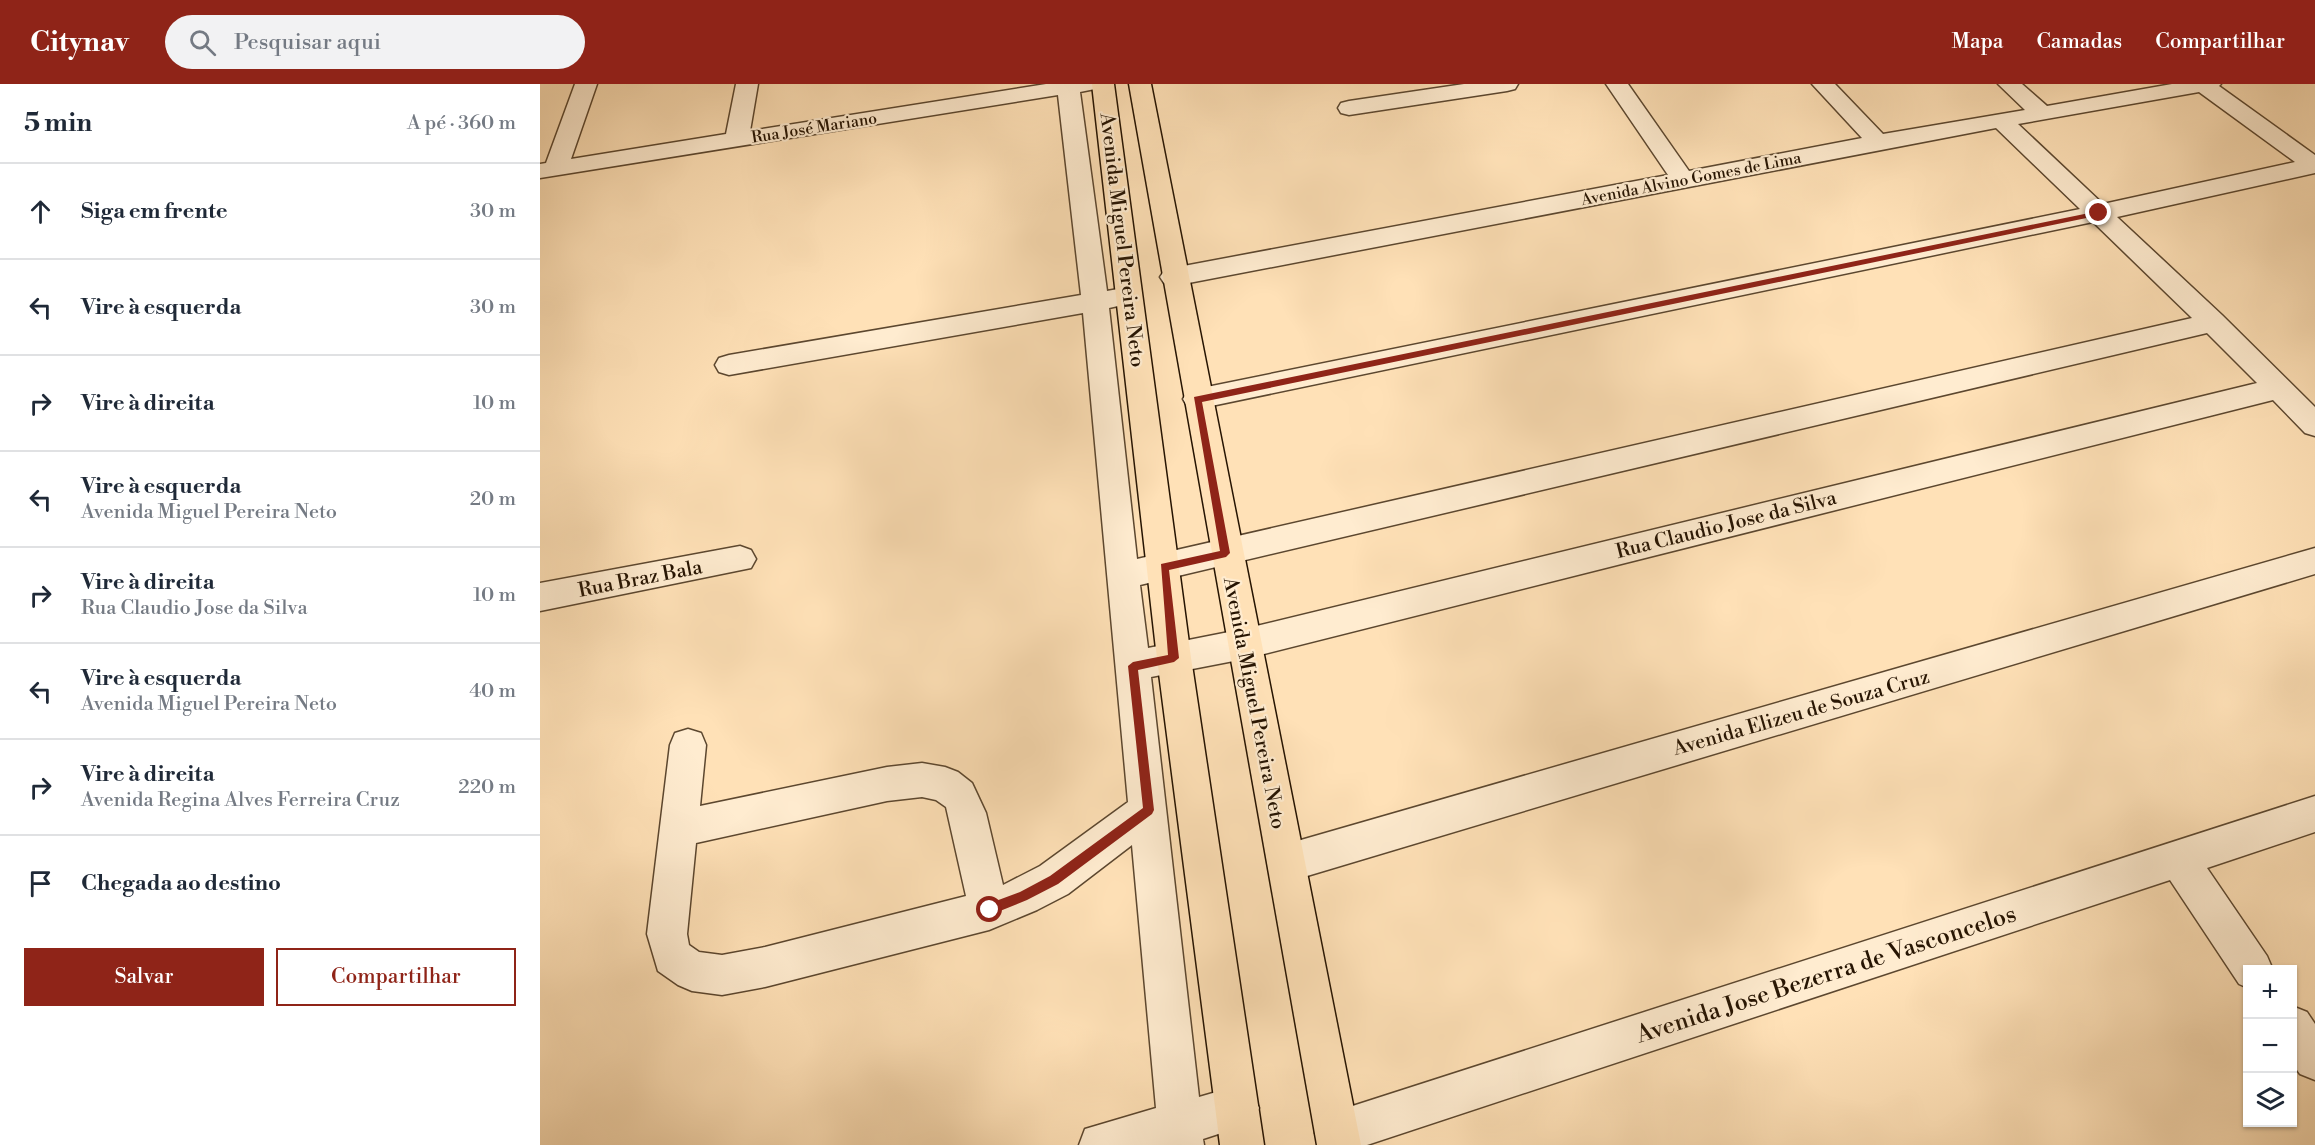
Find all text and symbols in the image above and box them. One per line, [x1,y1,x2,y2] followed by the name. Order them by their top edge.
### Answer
[165,15,585,69] search box
[30,25,129,60] text: Citynav
[186,26,219,59] icon: search
[234,29,381,56] text: Pesquisar aqui
[1951,29,2003,55] text: Mapa
[2036,29,2122,55] text: Camadas
[2155,29,2285,55] text: Compartilhar
[24,107,92,139] text: 5 min
[750,108,879,148] street label: Rua José Mariano
[407,111,516,136] text: A pé · 360 m
[1093,111,1150,369] street label: Avenida Miguel Pereira Neto
[1578,148,1804,210] street label: Avenida Alvino Gomes de Lima
[24,195,57,228] icon: ahead
[81,198,228,225] text: Siga em frente
[470,199,516,224] text: 30 m
[2085,199,2111,225] route end
[24,291,57,324] icon: left
[81,294,241,321] text: Vire à esquerda
[470,295,516,320] text: 30 m
[24,387,57,420] icon: right
[81,390,215,417] text: Vire à direita
[473,391,516,416] text: 10 m
[81,473,241,500] text: Vire à esquerda
[24,483,57,516] icon: left
[1613,486,1840,565] street label: Rua Claudio Jose da Silva
[470,487,516,512] text: 20 m
[81,500,337,525] text: Avenida Miguel Pereira Neto
[576,555,705,604] street label: Rua Braz Bala
[81,569,215,596] text: Vire à direita
[1217,574,1290,831] street label: Avenida Miguel Pereira Neto
[24,579,57,612] icon: right
[473,583,516,608] text: 10 m
[81,596,308,621] text: Rua Claudio Jose da Silva
[81,665,241,692] text: Vire à esquerda
[1669,665,1933,762] street label: Avenida Elizeu de Souza Cruz
[24,675,57,708] icon: left
[469,679,516,704] text: 40 m
[81,692,337,717] text: Avenida Miguel Pereira Neto
[81,761,215,788] text: Vire à direita
[24,771,57,804] icon: right
[458,775,516,800] text: 220 m
[81,788,400,813] text: Avenida Regina Alves Ferreira Cruz
[24,867,57,900] icon: arrive
[81,870,281,897] text: Chegada ao destino
[976,896,1002,922] route start
[1632,899,2020,1051] street label: Avenida Jose Bezerra de Vasconcelos
[24,948,264,1006] button: Salvar
[276,948,516,1006] button: Compartilhar
[2243,965,2297,1127] map controls
[2243,965,2297,1019] button: +
[2243,1019,2297,1073] button: −
[2243,1073,2297,1127] button: layers

